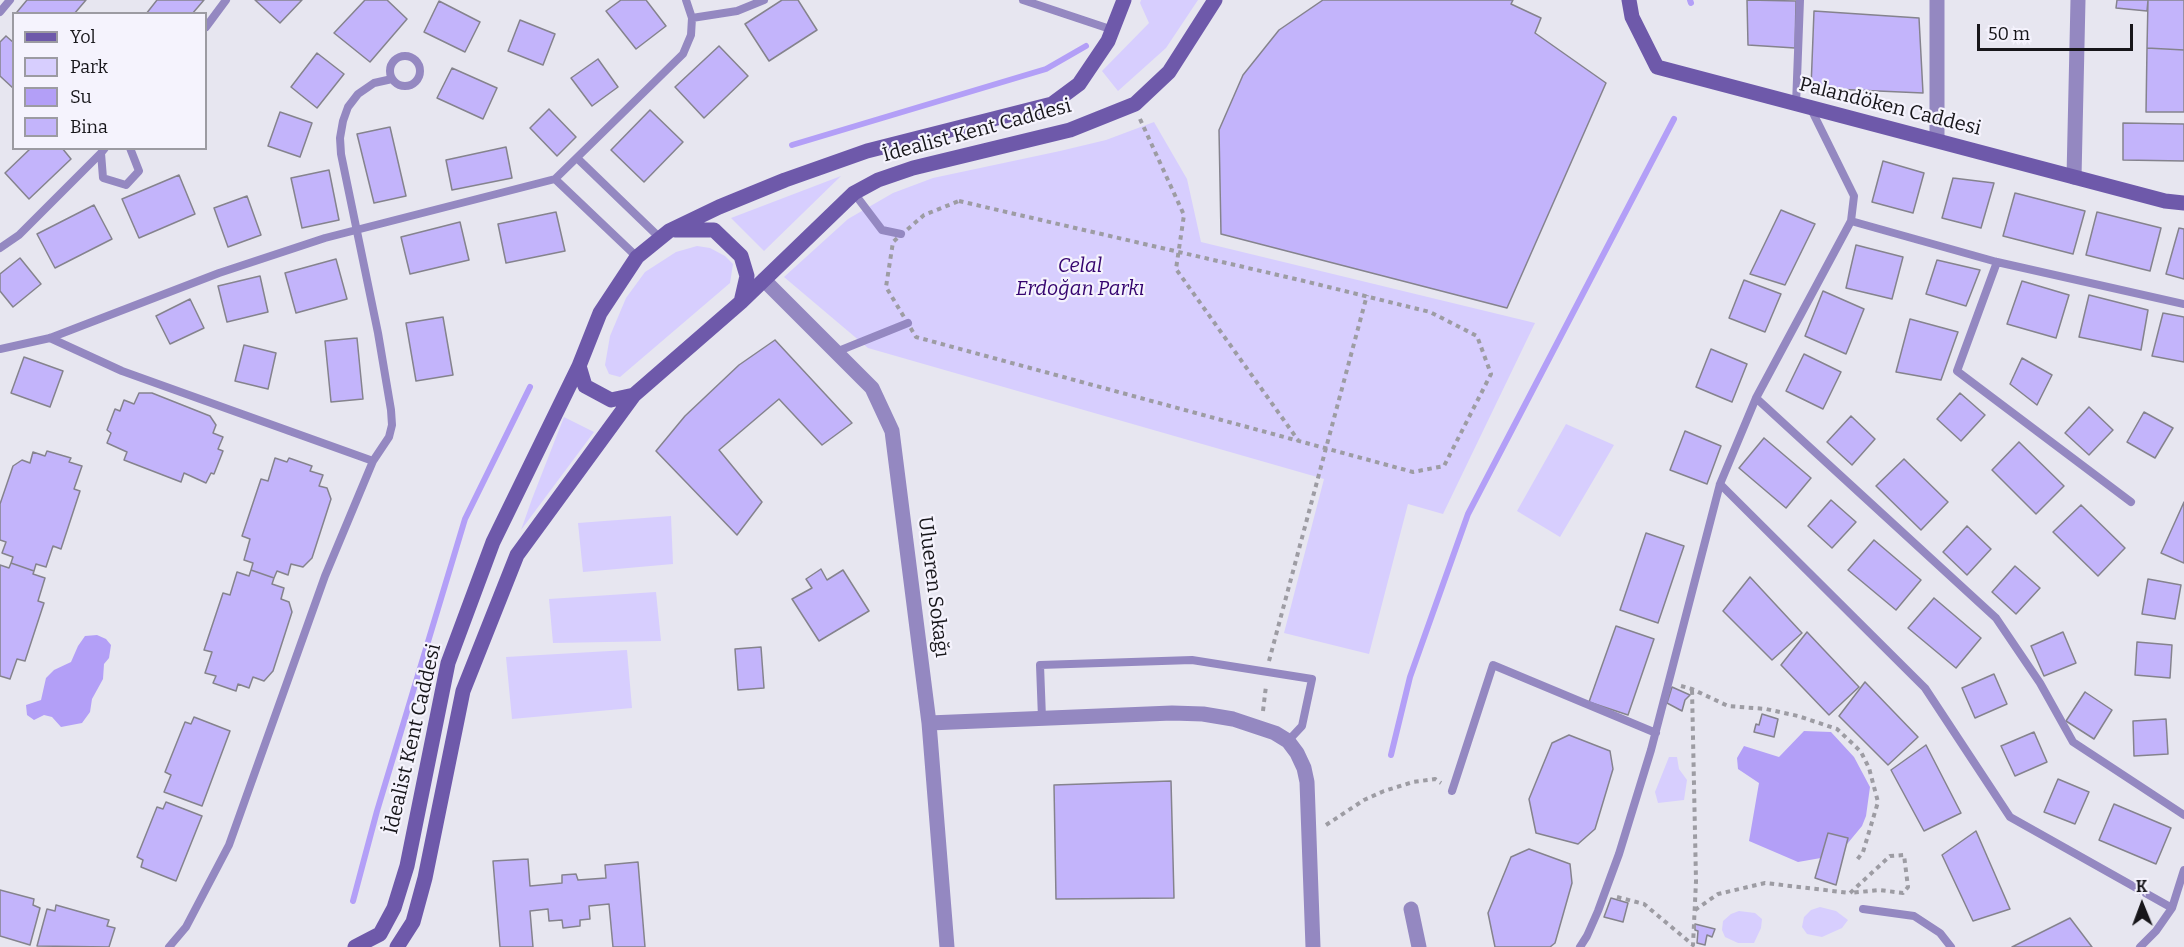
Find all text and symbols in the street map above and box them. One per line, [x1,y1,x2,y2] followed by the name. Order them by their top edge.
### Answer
[12,12,207,150] legend
[1980,12,2136,50] scale bar
[1988,23,2030,45] text: 50 m
[70,26,96,48] text: Yol
[70,56,108,78] text: Park
[1797,73,1983,141] street label: Palandöken Caddesi
[70,86,92,108] text: Su
[880,94,1074,168] street label: İdealist Kent Caddesi
[70,116,108,138] text: Bina
[1016,254,1144,301] park label: Celal Erdoğan Parkı
[912,515,954,659] street label: Ulueren Sokağı
[379,641,447,837] street label: İdealist Kent Caddesi
[2112,875,2172,935] north arrow
[2136,877,2148,896] text: K

